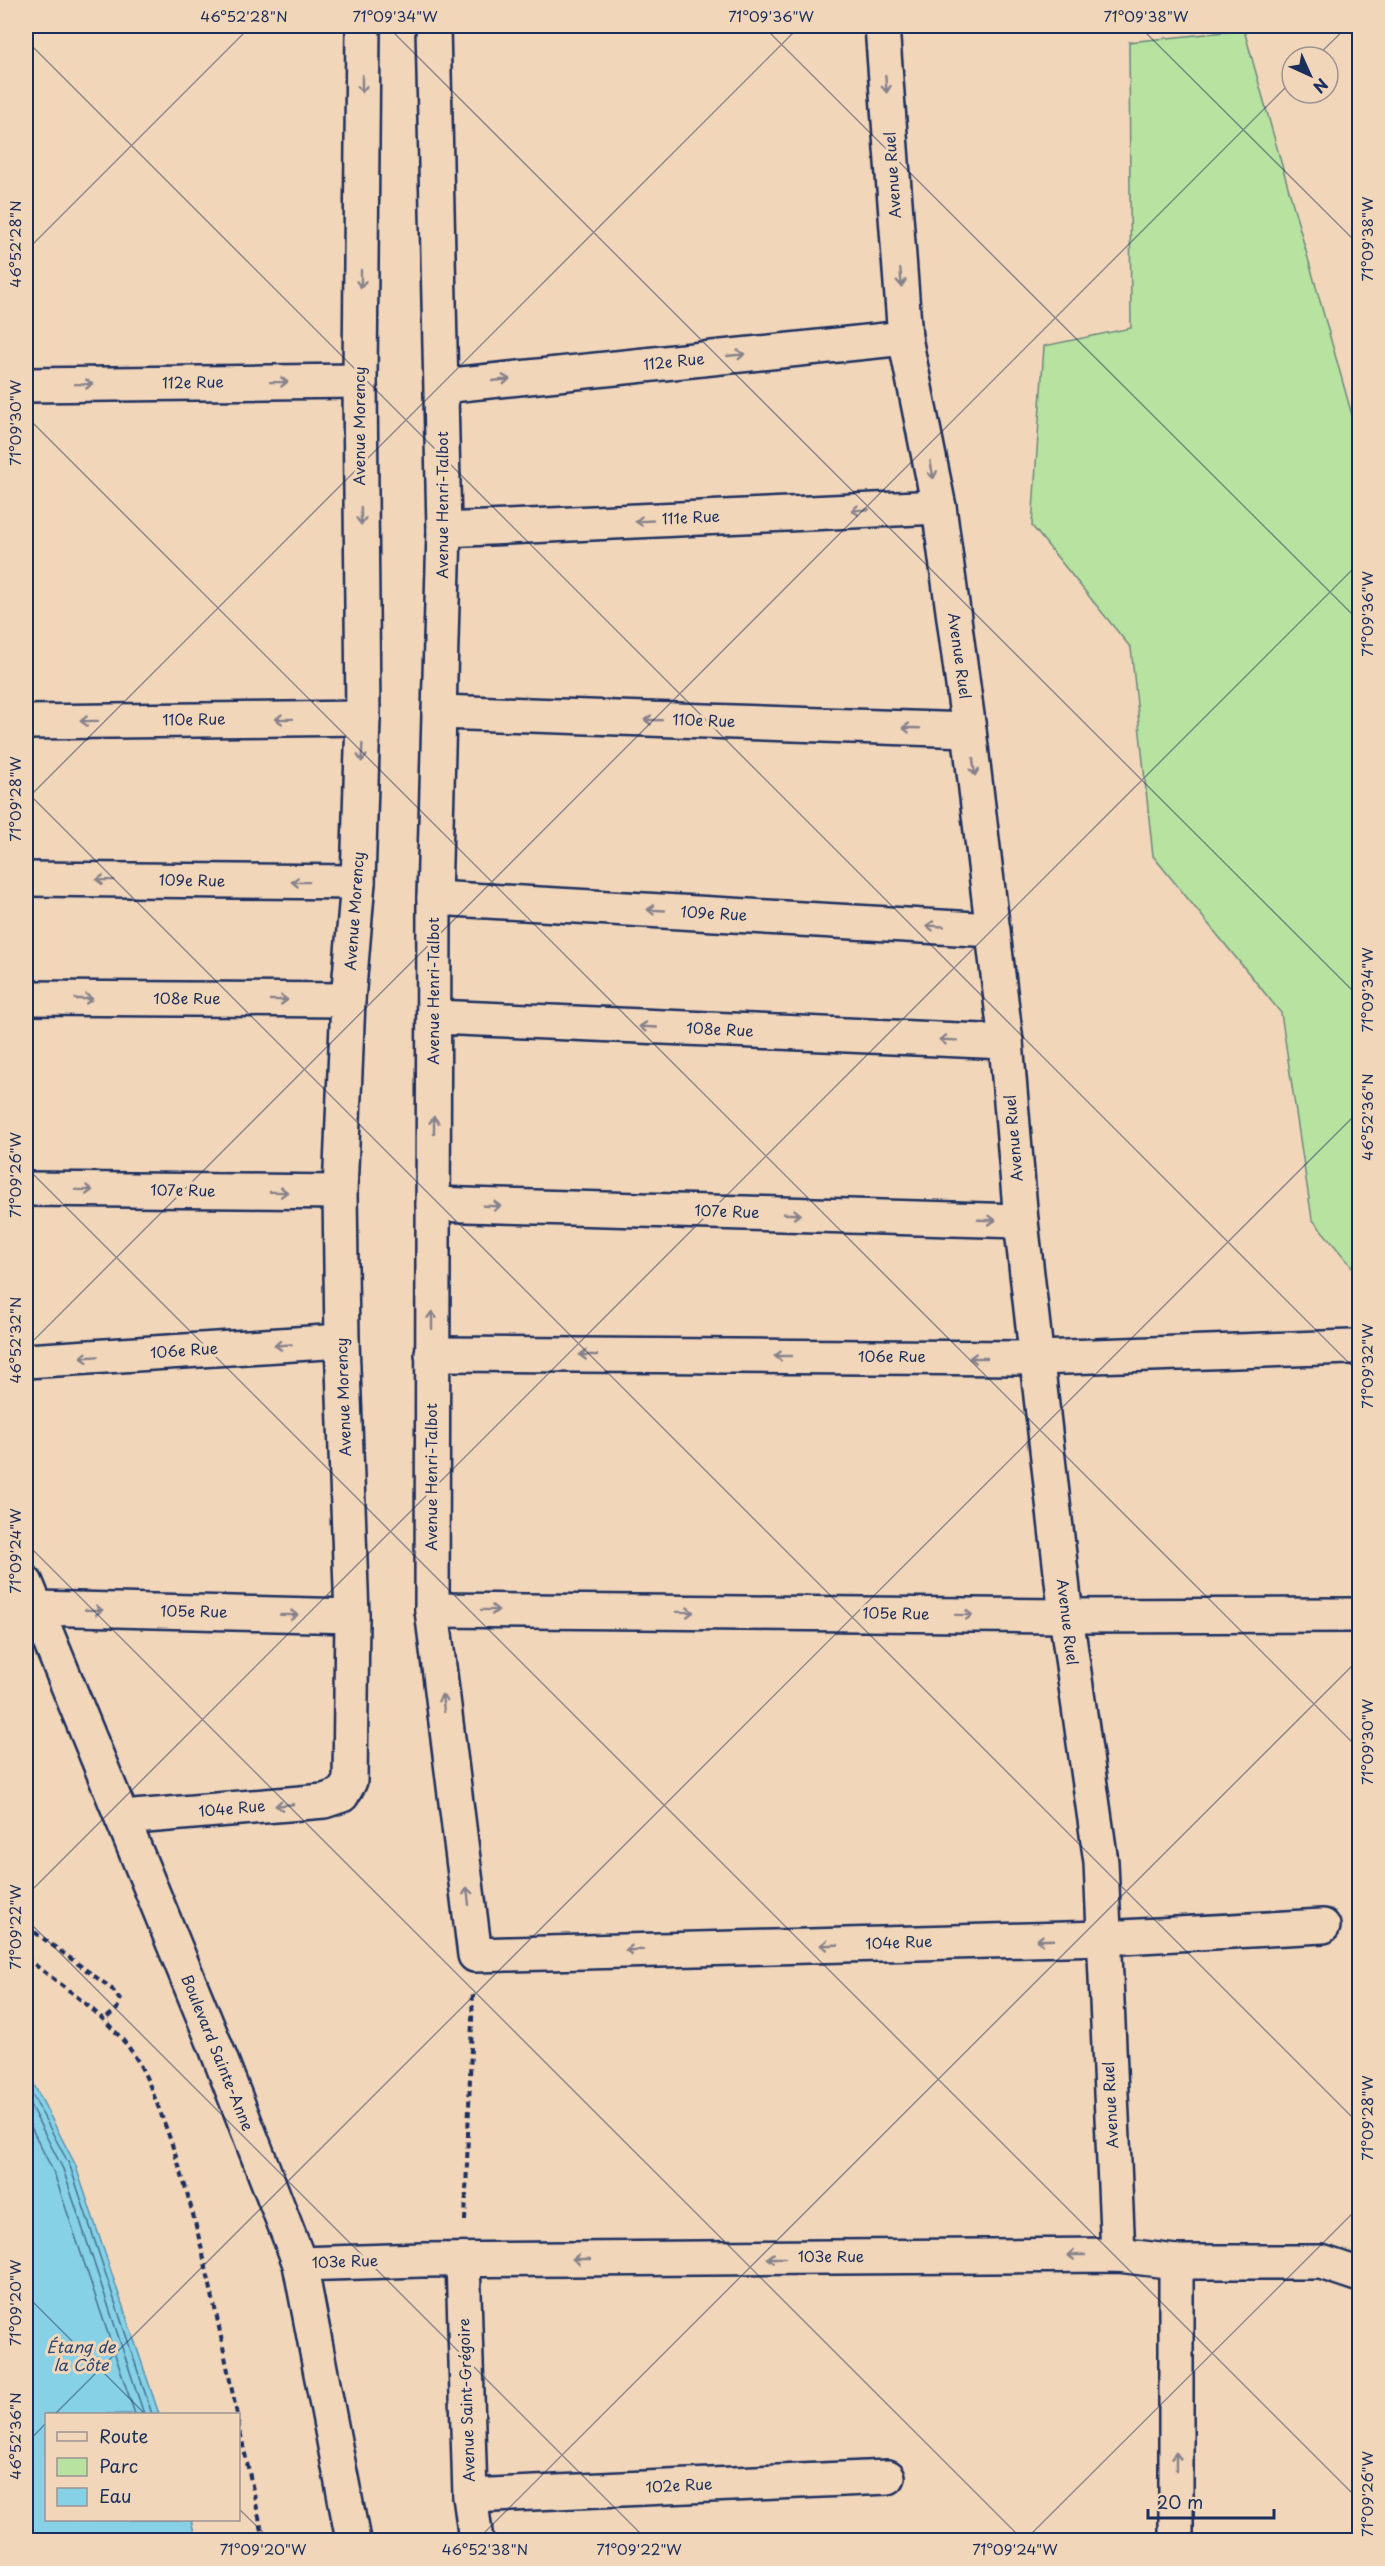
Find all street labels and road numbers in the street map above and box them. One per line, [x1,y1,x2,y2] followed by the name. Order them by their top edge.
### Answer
[877,131,906,219] street label: Avenue Ruel
[642,346,706,375] street label: 112e Rue
[347,366,370,486] street label: Avenue Morency
[162,369,224,394] street label: 112e Rue
[430,431,453,579] street label: Avenue Henri-Talbot
[661,503,721,530] street label: 111e Rue
[943,611,978,700] street label: Avenue Ruel
[162,706,226,731] street label: 110e Rue
[672,707,736,732] street label: 110e Rue
[338,851,369,971] street label: Avenue Morency
[159,867,225,892] street label: 109e Rue
[680,899,748,926] street label: 109e Rue
[421,917,444,1065] street label: Avenue Henri-Talbot
[153,986,221,1009] street label: 108e Rue
[686,1015,754,1042] street label: 108e Rue
[997,1094,1028,1182] street label: Avenue Ruel
[150,1177,216,1202] street label: 107e Rue
[694,1198,760,1223] street label: 107e Rue
[149,1336,219,1363] street label: 106e Rue
[329,1337,356,1457] street label: Avenue Morency
[858,1344,926,1367] street label: 106e Rue
[419,1403,442,1551] street label: Avenue Henri-Talbot
[1052,1577,1085,1666] street label: Avenue Ruel
[160,1598,228,1623] street label: 105e Rue
[862,1600,930,1625] street label: 105e Rue
[197,1793,266,1822] street label: 104e Rue
[865,1929,933,1954] street label: 104e Rue
[176,1971,260,2134] street label: Boulevard Sainte-Anne
[1096,2061,1123,2149] street label: Avenue Ruel
[798,2244,864,2267] street label: 103e Rue
[311,2248,379,2273] street label: 103e Rue
[451,2318,480,2482] street label: Avenue Saint-Grégoire
[645,2471,713,2498] street label: 102e Rue

